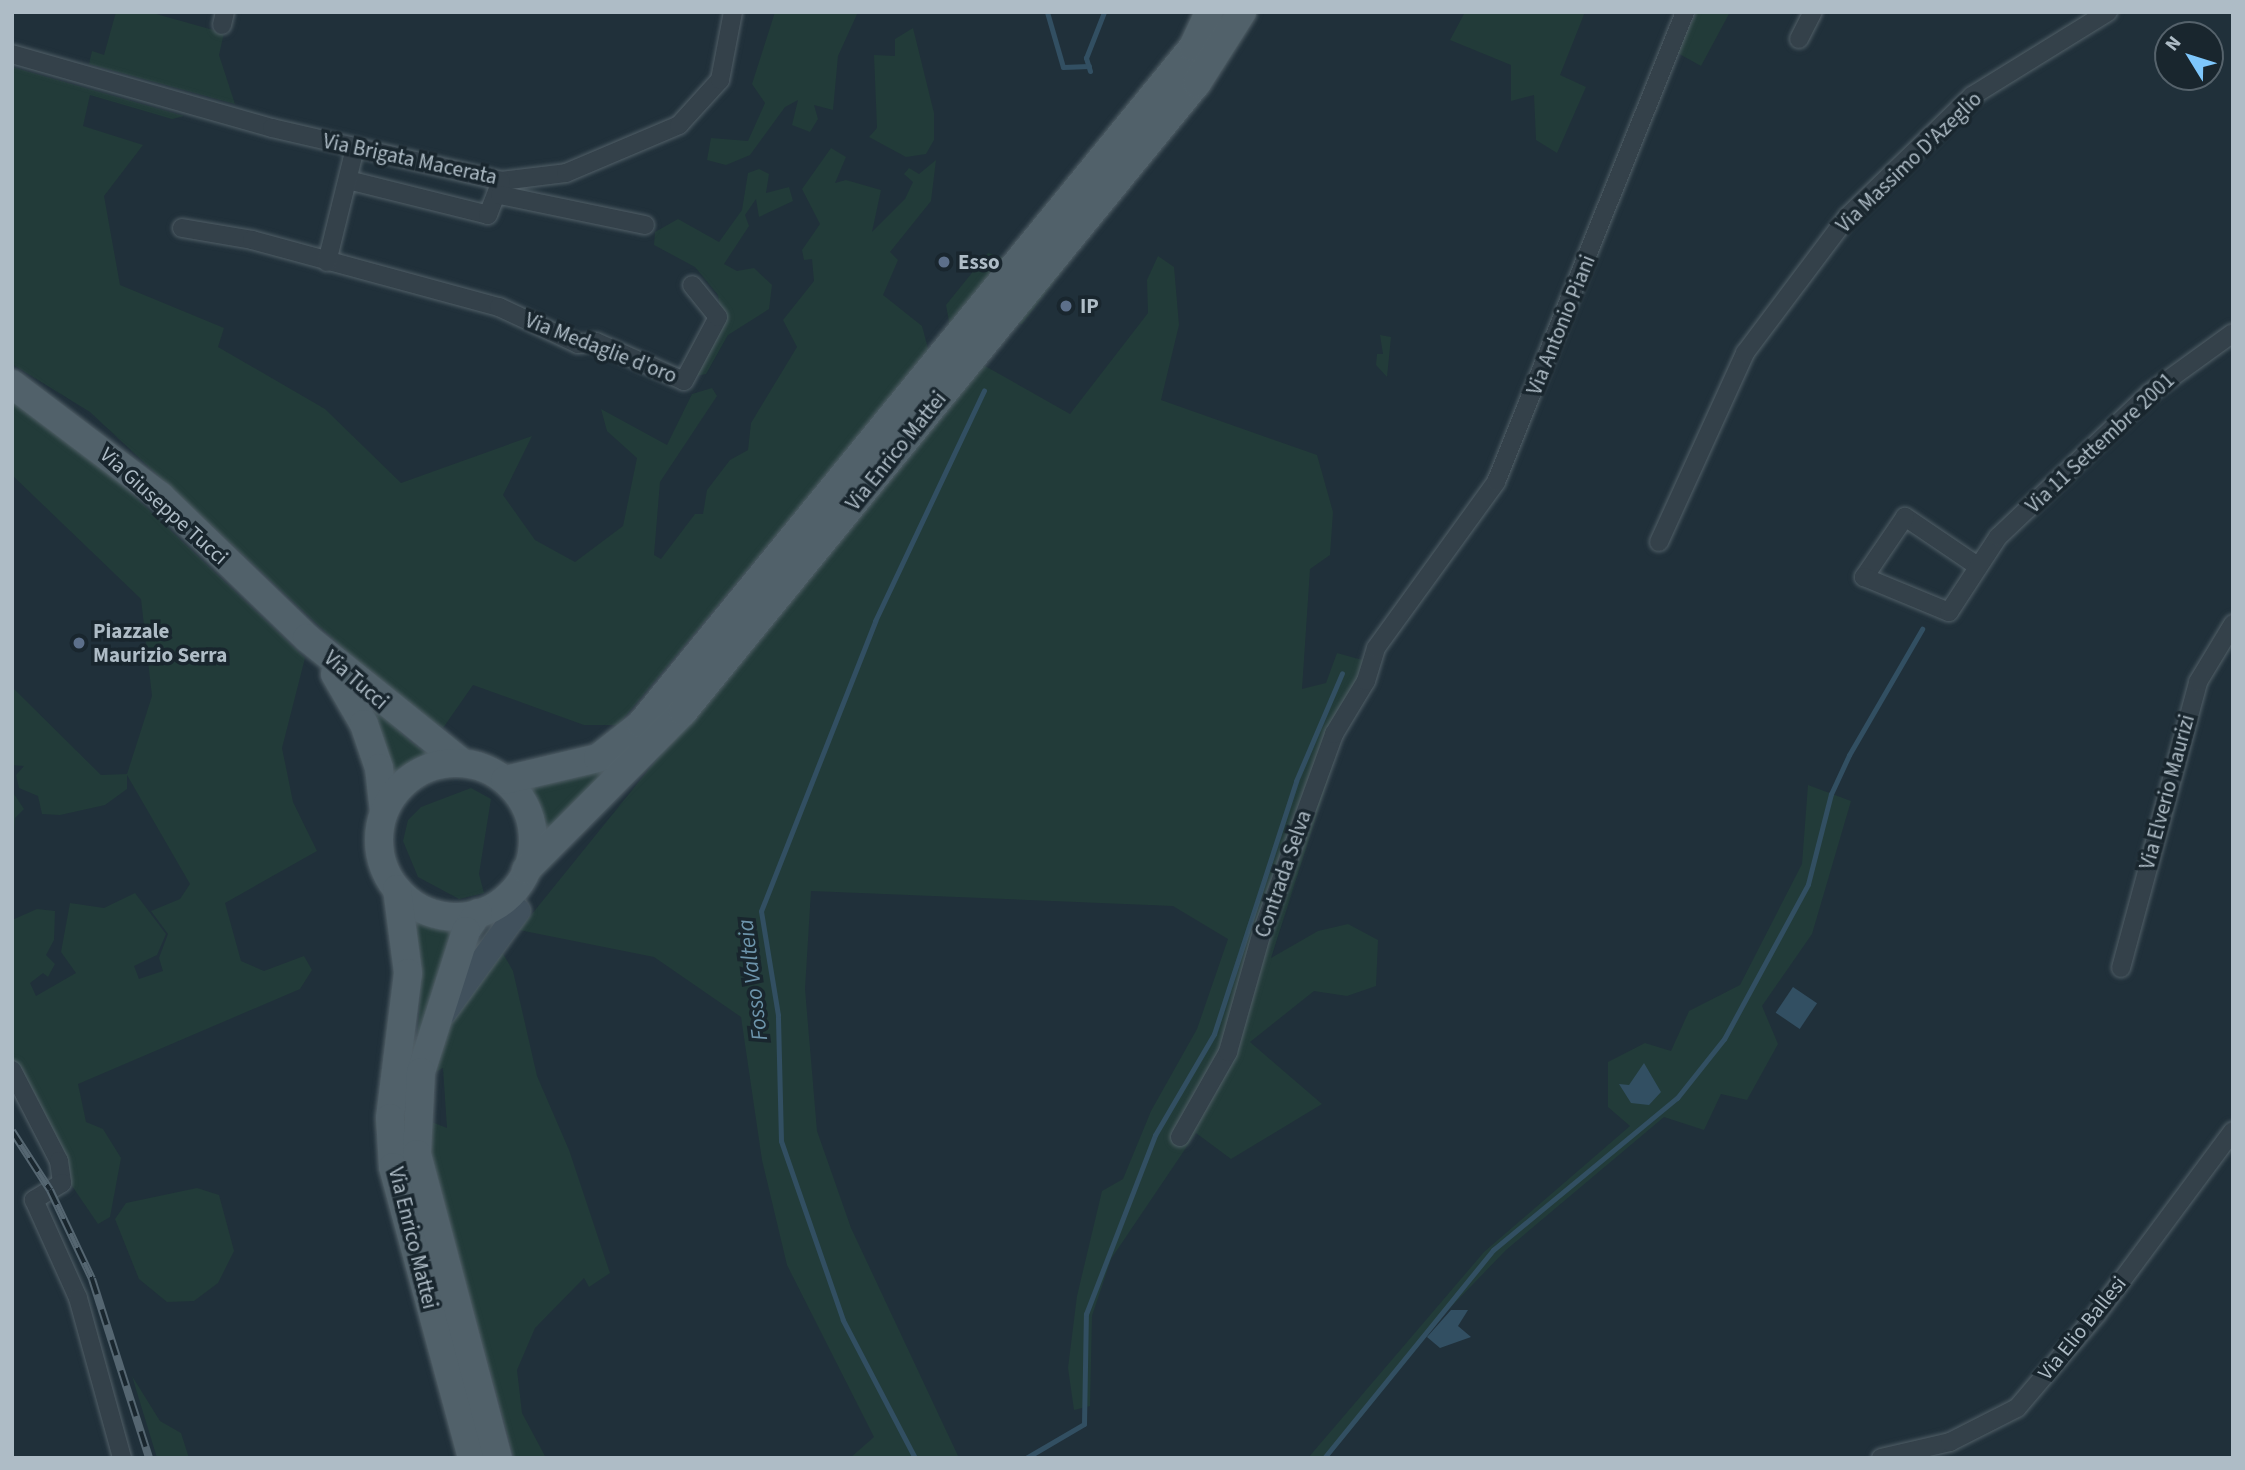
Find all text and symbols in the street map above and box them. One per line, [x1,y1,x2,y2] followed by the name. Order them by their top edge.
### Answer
[2154,21,2224,91] north arrow
[2159,31,2188,57] text: N
[1831,86,1987,238] street label: Via Massimo D'Azeglio
[321,128,499,190] street label: Via Brigata Macerata
[958,249,1000,275] place label: Esso
[1522,251,1600,399] street label: Via Antonio Piani
[936,254,952,270] marker: Esso
[1080,293,1099,319] place label: IP
[1058,298,1074,314] marker: IP
[522,307,680,389] street label: Via Medaglie d'oro
[2021,368,2179,518] street label: Via 11 Settembre 2001
[841,387,951,515] street label: Via Enrico Mattei
[95,442,233,570] street label: Via Giuseppe Tucci
[93,618,227,668] place label: Piazzale Maurizio Serra
[71,635,87,651] marker: Piazzale Maurizio Serra
[319,645,393,715] street label: Via Tucci
[2134,712,2200,872] street label: Via Elverio Maurizi
[1249,807,1317,941] street label: Contrada Selva
[732,918,774,1042] water label: Fosso Valteia
[383,1165,443,1311] street label: Via Enrico Mattei
[2033,1271,2131,1385] street label: Via Elio Ballesi

